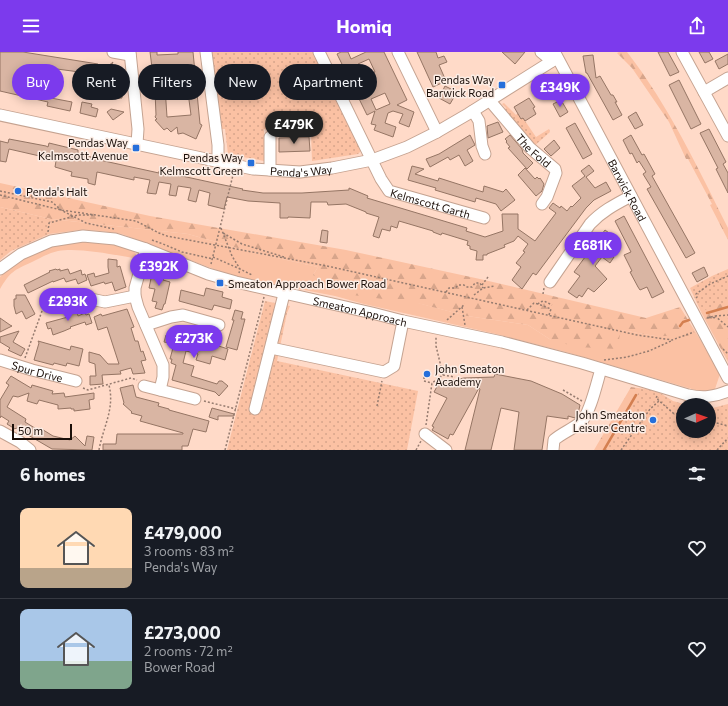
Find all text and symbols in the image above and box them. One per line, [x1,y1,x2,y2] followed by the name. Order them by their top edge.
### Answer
[20,15,42,37] icon: menu
[336,15,392,37] text: Homiq
[686,15,708,37] icon: share
[12,64,64,100] chip: Buy
[72,64,130,100] chip: Rent
[138,64,206,100] chip: Filters
[214,64,271,100] chip: New
[279,64,377,100] chip: Apartment
[426,73,494,99] place label: Pendas Way Barwick Road
[532,74,588,108] pin: £349K
[540,79,580,95] text: £349K
[497,80,507,90] marker: Pendas Way Barwick Road
[266,111,322,145] pin: £479K
[274,116,314,132] text: £479K
[514,131,554,170] street label: The Fold
[38,136,128,162] place label: Pendas Way Kelmscott Avenue
[131,143,141,153] marker: Pendas Way Kelmscott Avenue
[160,151,243,177] place label: Pendas Way Kelmscott Green
[606,157,650,223] street label: Barwick Road
[246,158,256,168] marker: Pendas Way Kelmscott Green
[270,161,333,179] street label: Penda's Way
[26,185,88,198] place label: Penda's Halt
[389,185,472,220] street label: Kelmscott Garth
[13,186,23,196] marker: Penda's Halt
[565,232,621,266] pin: £681K
[574,237,612,253] text: £681K
[131,253,187,287] pin: £392K
[139,258,179,274] text: £392K
[228,277,386,290] place label: Smeaton Approach Bower Road
[215,278,225,288] marker: Smeaton Approach Bower Road
[40,288,96,322] pin: £293K
[48,293,88,309] text: £293K
[312,293,408,328] street label: Smeaton Approach
[166,325,222,359] pin: £273K
[175,330,214,346] text: £273K
[10,358,64,384] street label: Spur Drive
[435,362,504,388] place label: John Smeaton Academy
[422,369,432,379] marker: John Smeaton Academy
[676,398,716,438] north arrow
[676,398,716,438] map controls
[573,408,645,434] place label: John Smeaton Leisure Centre
[648,415,658,425] marker: John Smeaton Leisure Centre
[12,422,72,441] scale bar
[18,424,43,437] text: 50 m
[686,463,708,485] icon: filters
[20,464,85,485] text: 6 homes
[144,522,222,543] text: £479,000
[52,524,100,572] icon: home
[686,537,708,559] icon: heart
[144,543,234,559] text: 3 rooms · 83 m²
[144,559,218,575] text: Penda's Way
[144,622,221,643] text: £273,000
[52,625,100,673] icon: home
[686,638,708,660] icon: heart
[144,643,233,659] text: 2 rooms · 72 m²
[144,659,215,675] text: Bower Road

